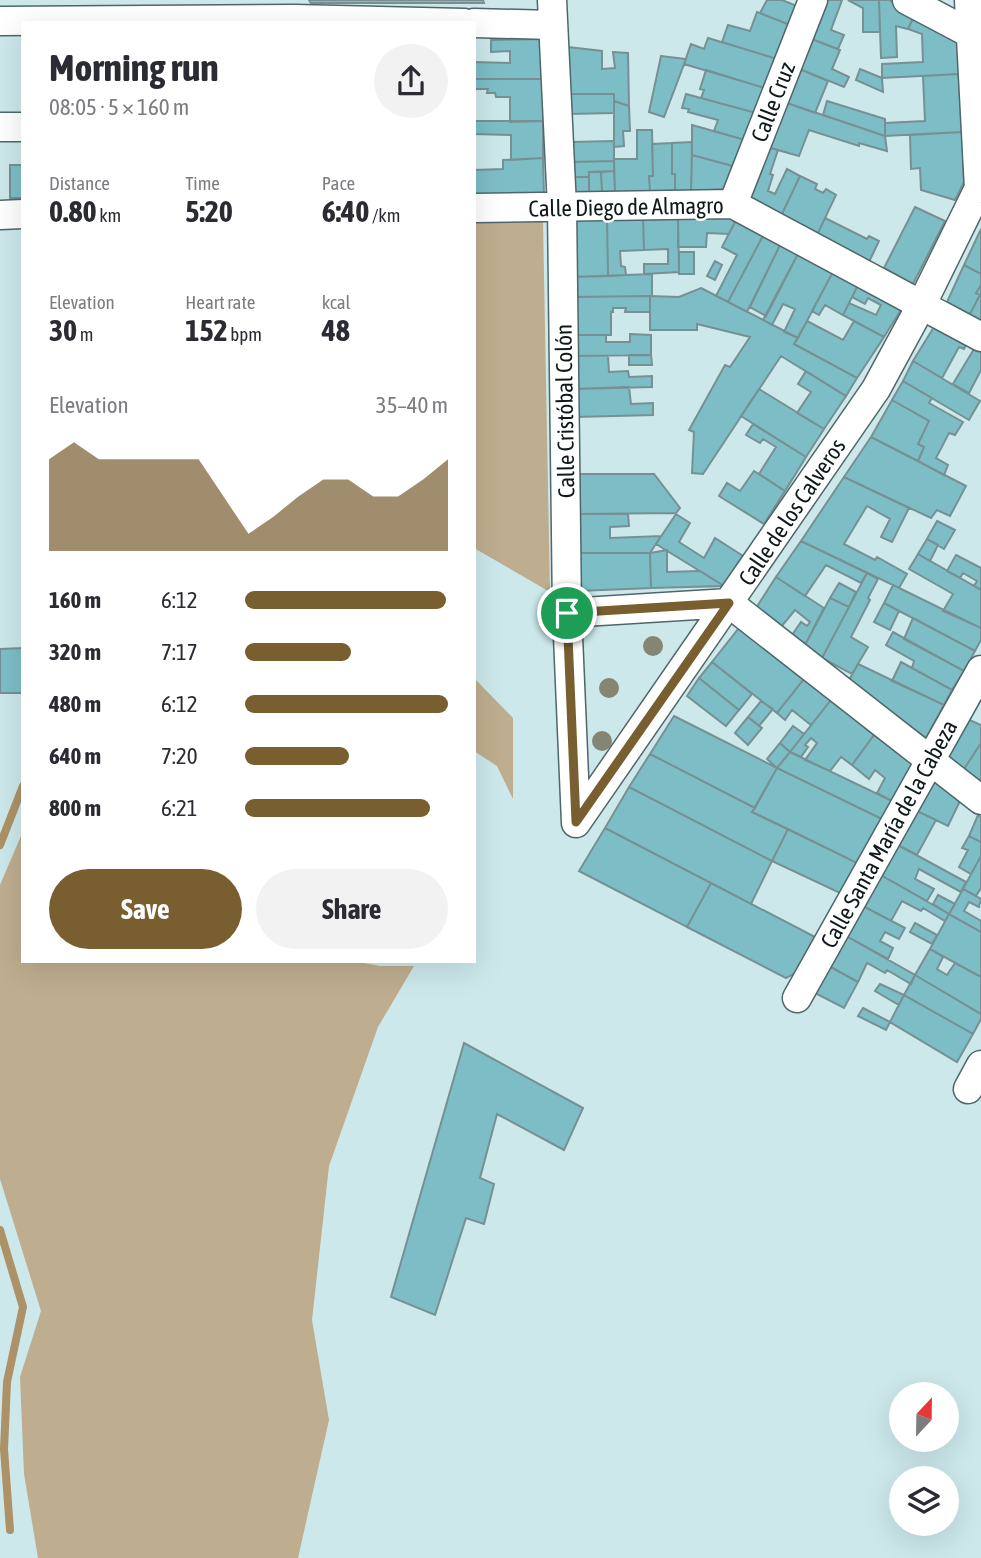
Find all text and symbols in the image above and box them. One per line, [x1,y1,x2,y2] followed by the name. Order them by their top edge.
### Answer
[374,44,448,118] button: share
[49,46,219,89] text: Morning run
[746,59,800,145] street label: Calle Cruz
[49,94,189,120] text: 08:05 · 5 × 160 m
[49,172,110,194] text: Distance
[185,172,220,194] text: Time
[322,172,355,194] text: Pace
[528,192,724,222] street label: Calle Diego de Almagro
[49,194,97,228] text: 0.80
[185,194,233,228] text: 5:20
[322,194,369,228] text: 6:40
[97,204,121,226] text: km
[369,204,400,226] text: /km
[49,291,115,313] text: Elevation
[185,291,255,313] text: Heart rate
[322,291,351,313] text: kcal
[49,313,77,347] text: 30
[185,313,228,347] text: 152
[322,313,350,347] text: 48
[77,323,94,345] text: m
[228,323,262,345] text: bpm
[550,324,580,498] street label: Calle Cristóbal Colón
[49,392,129,418] text: Elevation
[376,392,448,418] text: 35–40 m
[733,434,851,590] street label: Calle de los Calveros
[537,583,597,643] pin
[49,587,101,613] text: 160 m
[161,587,198,613] text: 6:12
[548,594,586,632] icon: arrive
[49,639,101,665] text: 320 m
[161,639,198,665] text: 7:17
[49,691,101,717] text: 480 m
[161,691,198,717] text: 6:12
[815,716,963,952] street label: Calle Santa María de la Cabeza
[49,743,101,769] text: 640 m
[161,743,198,769] text: 7:20
[49,795,101,821] text: 800 m
[161,795,198,821] text: 6:21
[49,869,242,949] button: Save
[256,869,448,949] button: Share
[889,1382,959,1452] north arrow
[889,1382,959,1536] map controls
[889,1466,959,1536] button: layers

